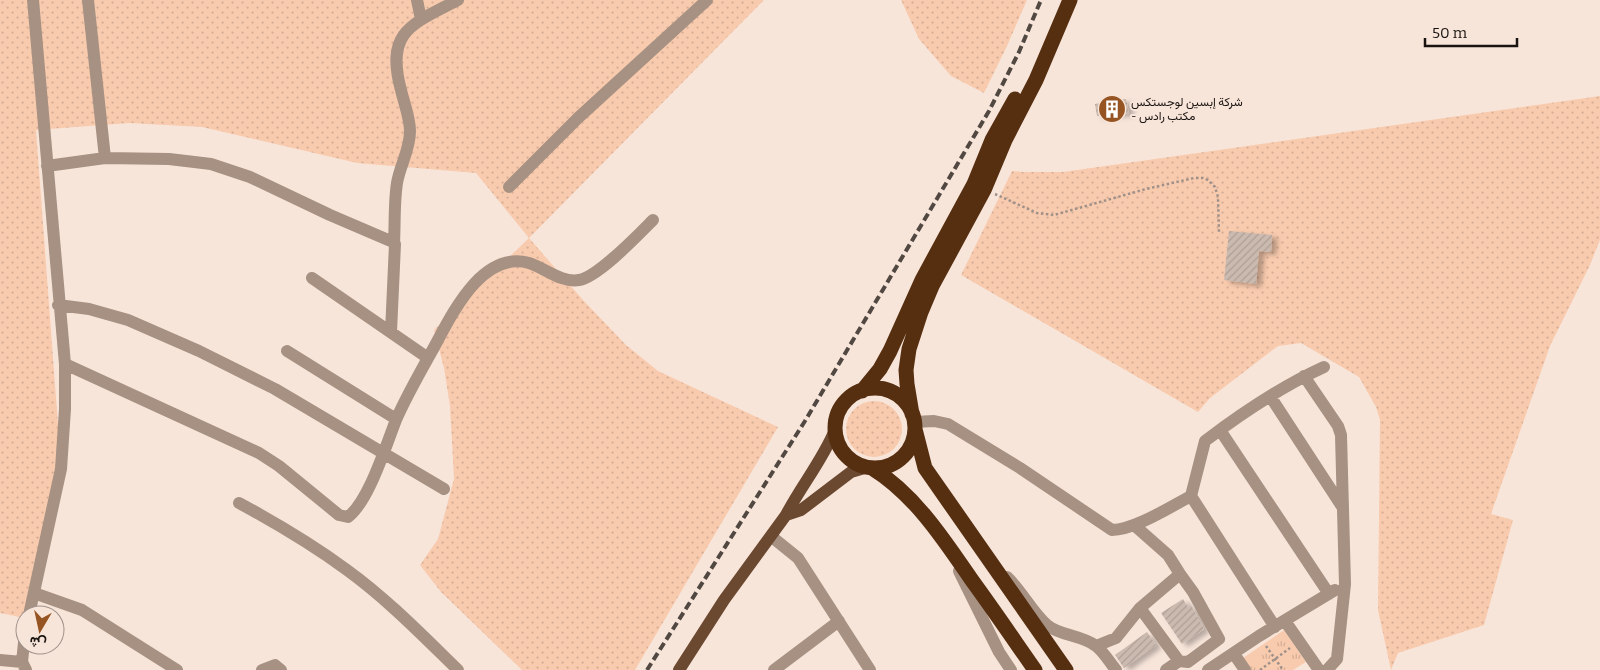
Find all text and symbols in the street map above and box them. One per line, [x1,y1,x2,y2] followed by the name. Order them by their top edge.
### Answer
[1425,15,1518,47] scale bar
[1432,24,1468,42] text: 50 m
[1097,94,1127,124] building icon: شركة إبسين لوجستكس - مكتب رادس
[1131,95,1243,124] place label: شركة إبسين لوجستكس - مكتب رادس
[15,605,65,655] north arrow
[28,633,48,652] text: ش

